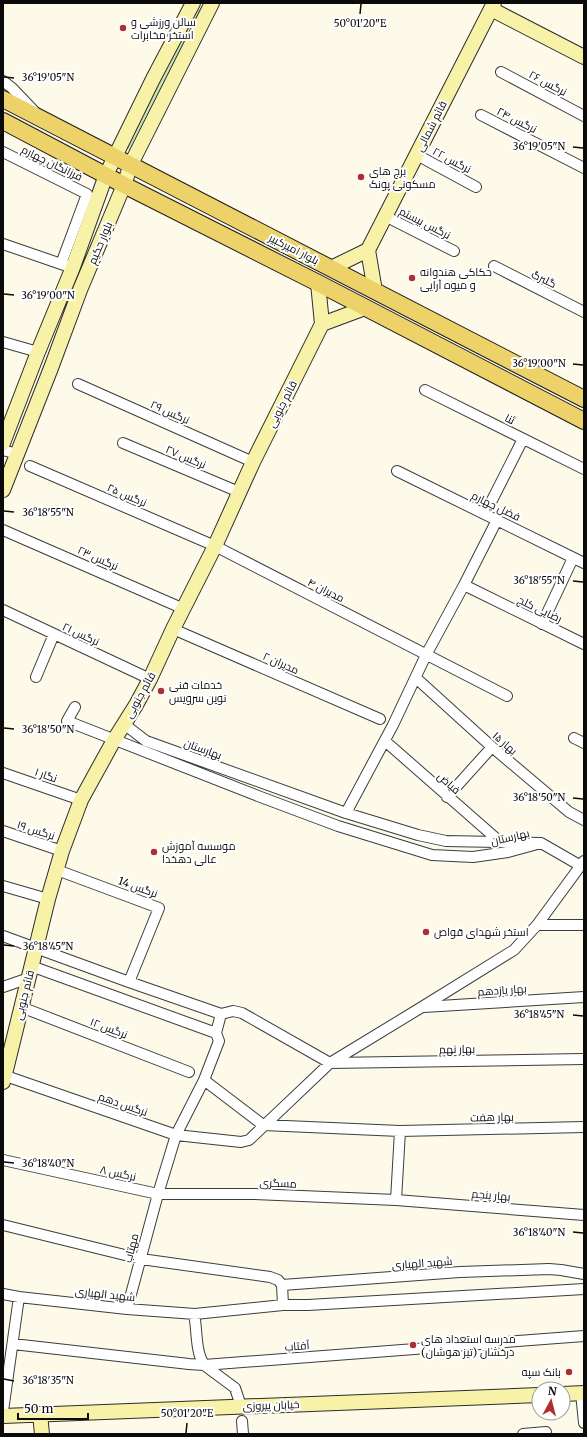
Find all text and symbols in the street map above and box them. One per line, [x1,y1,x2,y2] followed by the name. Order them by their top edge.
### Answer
[131,15,196,42] place label: سالن ورزشی و استخر مخابرات
[334,17,387,30] text: 50°01'20"E
[118,23,128,33] marker: سالن ورزشی و استخر مخابرات
[527,67,569,99] street label: نرگس ۲۶
[22,71,74,84] text: 36°19'05"N
[412,98,451,154] street label: قائم شمالی
[495,104,539,136] street label: نرگس ۲۴
[513,140,565,153] text: 36°19'05"N
[19,142,85,185] street label: فرزانگان چهارم
[430,144,474,176] street label: نرگس ۲۲
[369,164,436,191] place label: برج های مسکونی پونک
[356,172,366,182] marker: برج های مسکونی پونک
[396,204,453,243] street label: نرگس بیستم
[85,220,116,267] street label: بلوار حکیم
[266,230,321,268] street label: بلوار امیرکبیر
[420,265,492,292] place label: حکاکی هندوانه و میوه آرایی
[529,267,559,291] street label: گلبرگ
[407,273,417,283] marker: حکاکی هندوانه و میوه آرایی
[21,289,75,302] text: 36°19'00"N
[512,357,566,370] text: 36°19'00"N
[264,378,301,430] street label: قائم جنوبی
[148,397,192,427] street label: نرگس ۲۹
[503,411,517,427] street label: ثنا
[164,442,208,472] street label: نرگس ۲۷
[105,480,149,510] street label: نرگس ۲۵
[469,488,523,525] street label: فضل چهارم
[22,506,74,519] text: 36°18'55"N
[75,543,121,573] street label: نرگس ۲۳
[513,574,565,587] text: 36°18'55"N
[305,575,347,605] street label: مدیران ۴
[515,592,565,627] street label: رضایی کلج
[60,619,102,649] street label: نرگس ۲۱
[261,649,301,677] street label: مدیران ۲
[121,669,159,721] street label: قائم جنوبی
[169,678,226,705] place label: خدمات فنی نوین سرویس
[156,686,166,696] marker: خدمات فنی نوین سرویس
[22,723,75,736] text: 36°18'50"N
[490,728,520,758] street label: بهار ۱۵
[182,736,224,762] street label: بهارستان
[33,765,59,785] street label: نگار ۱
[435,769,463,797] street label: فیاض
[513,791,566,804] text: 36°18'50"N
[15,817,57,843] street label: نرگس ۱۹
[489,826,531,848] street label: بهارستان
[162,839,236,866] place label: موسسه آموزش عالی دهخدا
[149,847,159,857] marker: موسسه آموزش عالی دهخدا
[116,873,160,901] street label: نرگس 14
[434,925,529,939] place label: استخر شهدای قواص
[421,927,431,937] marker: استخر شهدای قواص
[23,940,74,953] text: 36°18'45"N
[11,969,38,1022] street label: قائم جنوبی
[477,981,527,1000] street label: بهار یازدهم
[514,1008,565,1021] text: 36°18'45"N
[88,1014,130,1042] street label: نرگس ۱۲
[439,1042,475,1057] street label: بهار نهم
[96,1089,150,1120] street label: نرگس دهم
[470,1110,514,1124] street label: بهار هفت
[22,1157,74,1170] text: 36°18'40"N
[99,1162,138,1184] street label: نرگس ۸
[259,1175,297,1191] street label: مسگری
[471,1186,511,1205] street label: بهار پنجم
[513,1226,565,1239] text: 36°18'40"N
[120,1232,142,1264] street label: مهتاب
[391,1254,453,1272] street label: شهید الهیاری
[74,1284,136,1304] street label: شهید الهیاری
[421,1332,516,1359] place label: مدرسه استعداد های درخشان (تیز هوشان)
[284,1338,310,1354] street label: آفتاب
[408,1340,418,1350] marker: مدرسه استعداد های درخشان (تیز هوشان)
[522,1365,561,1379] place label: بانک سپه
[564,1367,574,1377] marker: بانک سپه
[22,1374,74,1387] text: 36°18'35"N
[531,1381,571,1421] north arrow
[547,1384,558,1399] text: N
[18,1395,88,1421] scale bar
[242,1397,300,1413] street label: خیابان پیروزی
[24,1401,53,1416] text: 50 m
[161,1407,214,1420] text: 50°01'20"E

